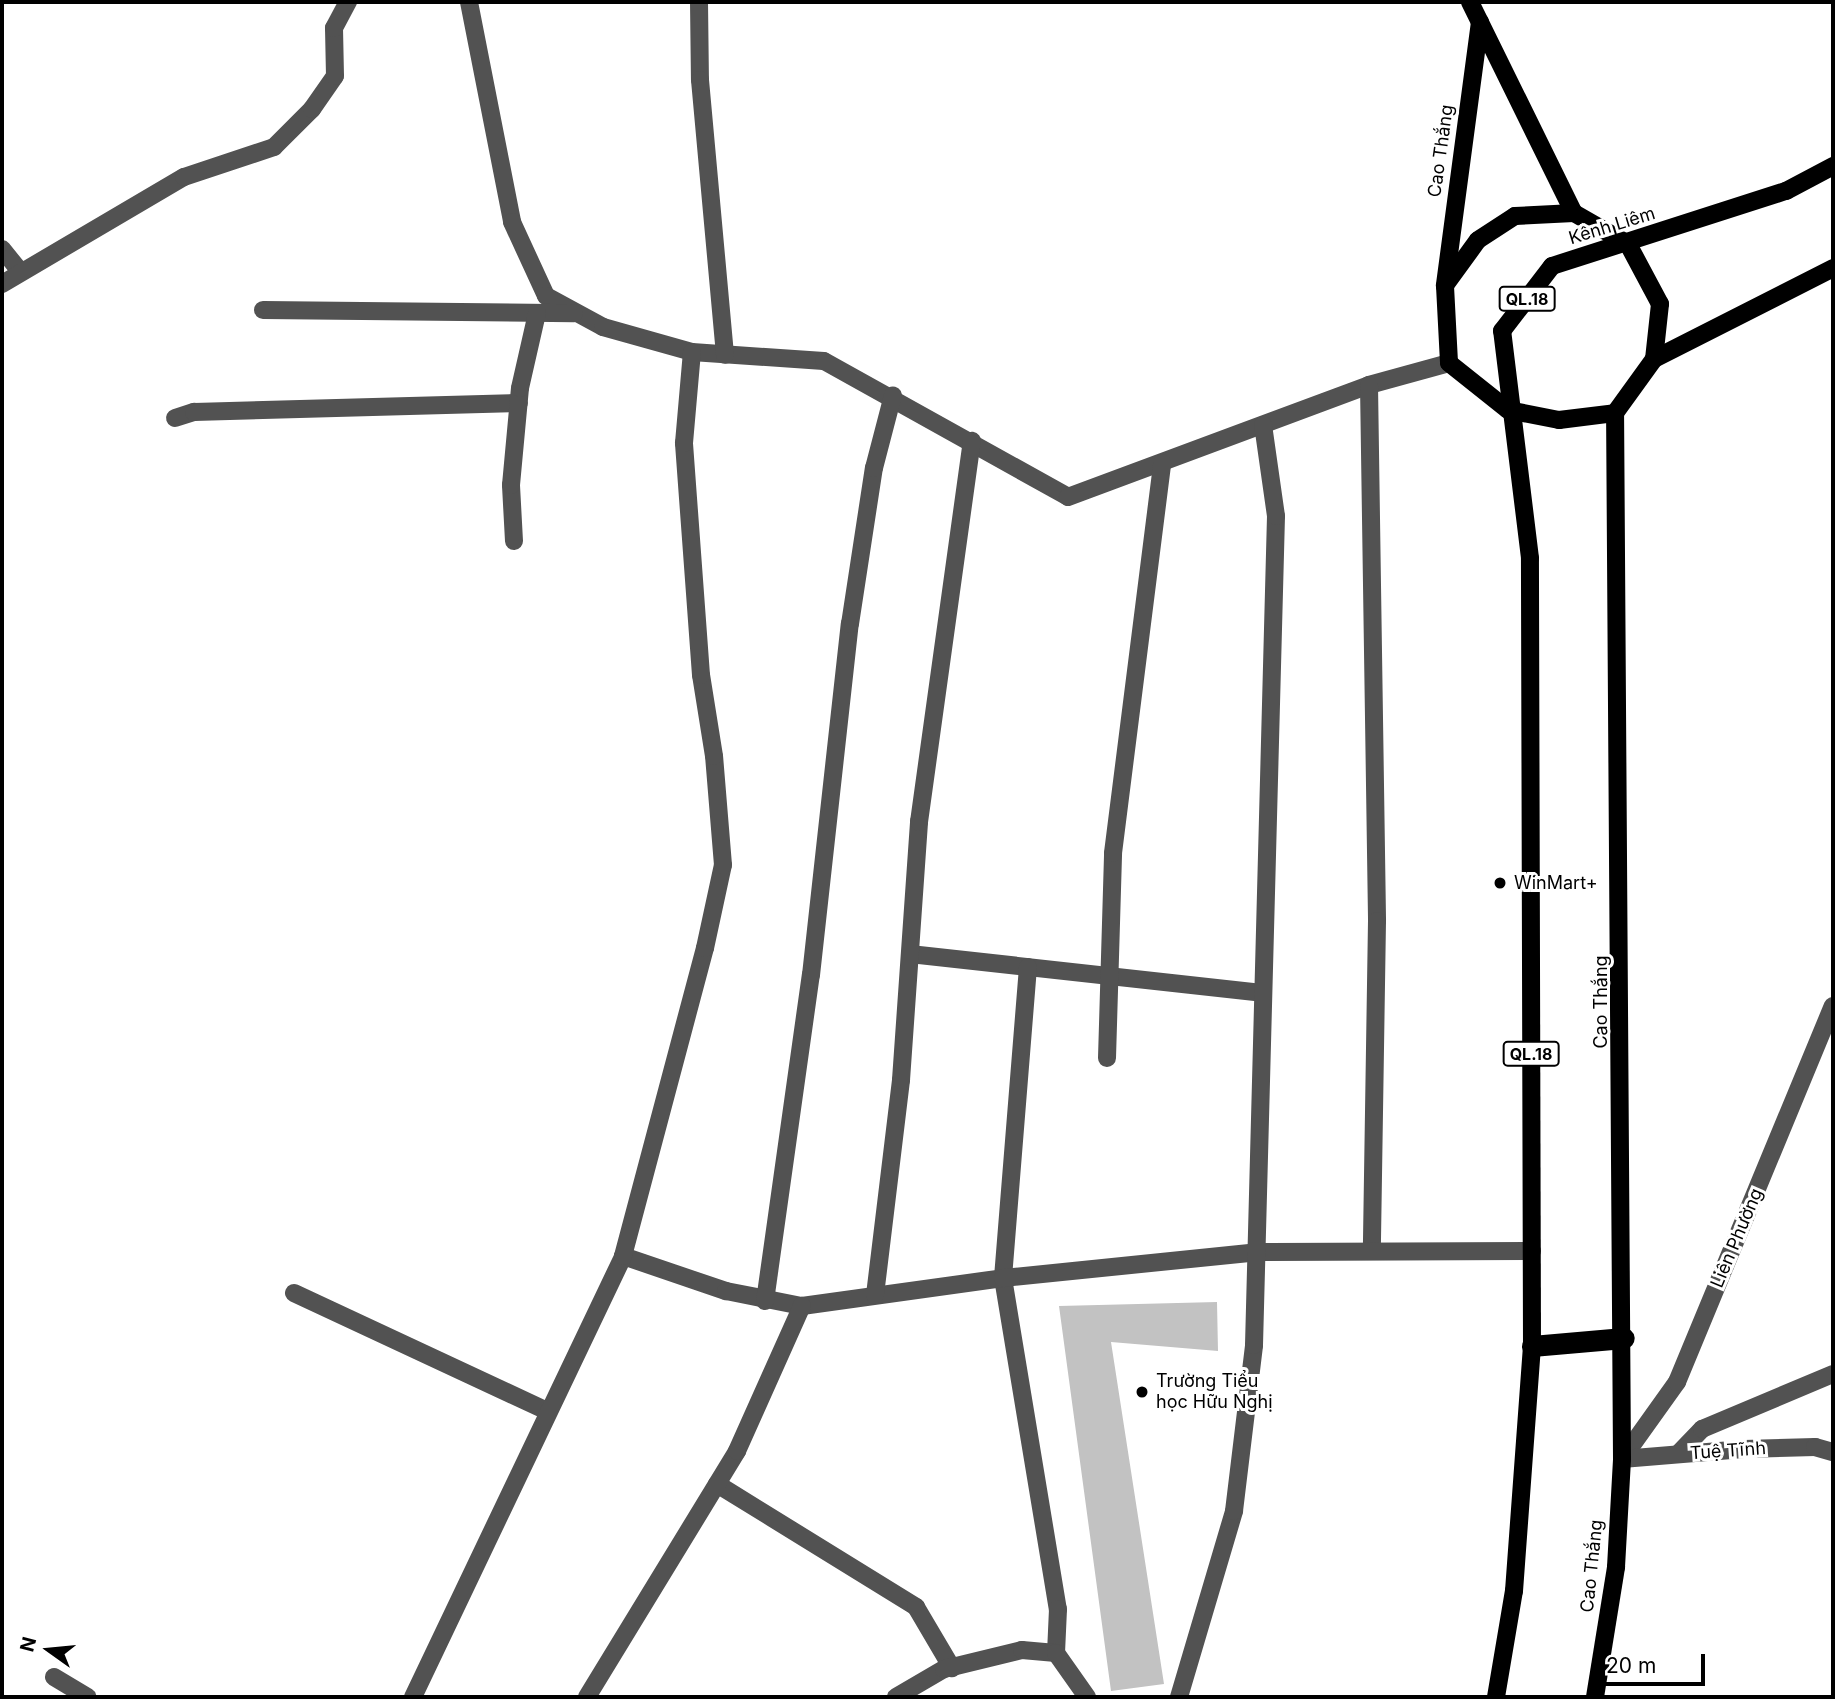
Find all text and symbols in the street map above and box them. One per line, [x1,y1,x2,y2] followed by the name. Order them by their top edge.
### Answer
[1424,103,1458,199] street label: Cao Thắng
[1566,203,1658,249] street label: Kênh Liêm
[1497,286,1557,312] road number: QL.18
[1514,872,1598,894] place label: WinMart+
[1492,875,1508,891] marker: WinMart+
[1590,955,1612,1049] street label: Cao Thắng
[1501,1042,1561,1066] road number: QL.18
[1706,1185,1768,1291] street label: Liên Phường
[1156,1371,1273,1414] place label: Trường Tiểu học Hữu Nghị
[1134,1384,1150,1400] marker: Trường Tiểu học Hữu Nghị
[1689,1438,1767,1464] street label: Tuệ Tĩnh
[1576,1519,1608,1613] street label: Cao Thắng
[14,1615,84,1685] north arrow
[15,1634,41,1654] text: N
[1597,1640,1709,1684] scale bar
[1606,1653,1656,1678] text: 20 m

